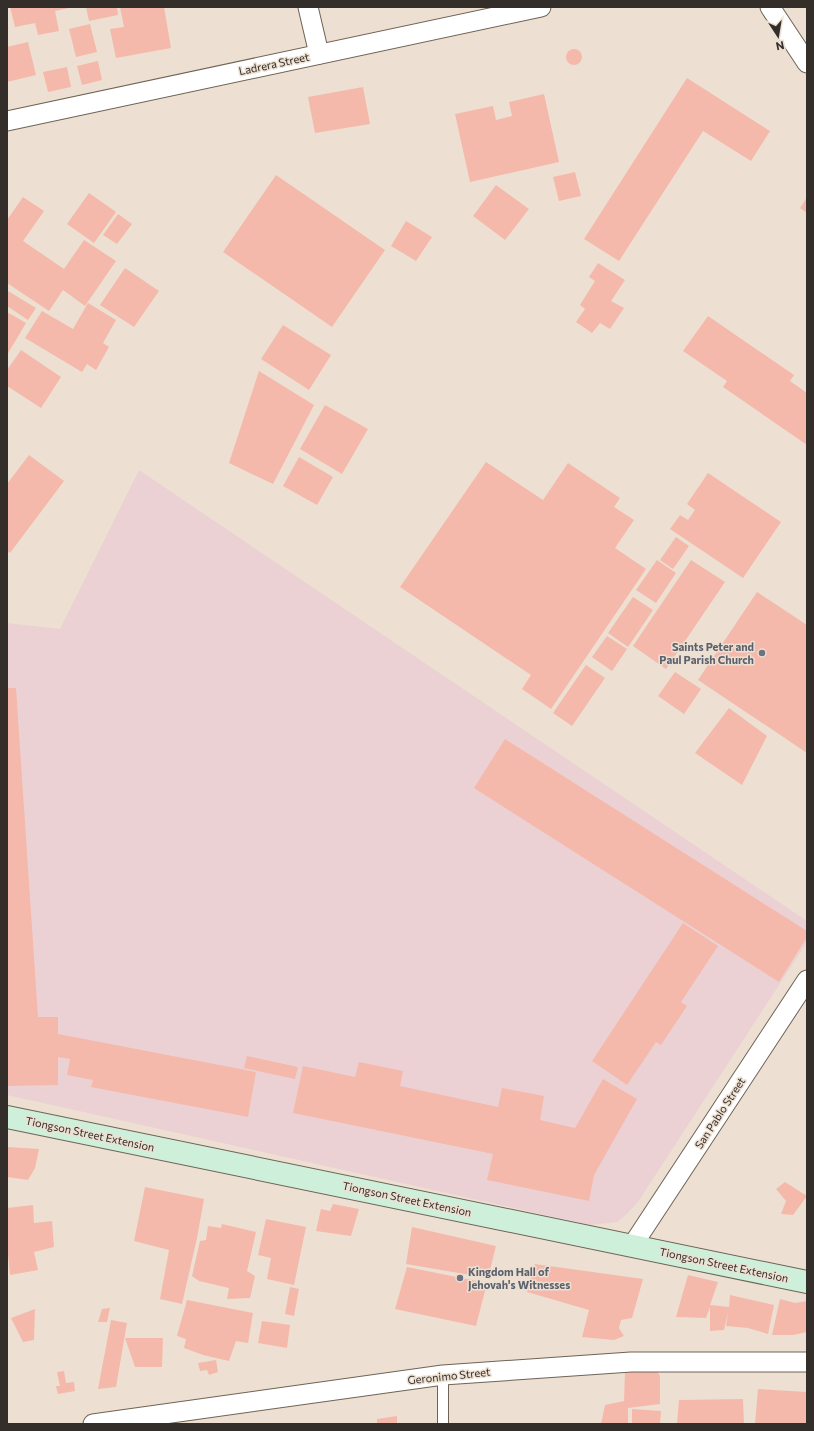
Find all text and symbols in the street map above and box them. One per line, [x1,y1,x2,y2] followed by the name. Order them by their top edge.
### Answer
[758,16,798,56] north arrow
[775,39,786,53] text: N
[237,50,311,77] street label: Ladrera Street
[659,640,754,666] place label: Saints Peter and Paul Parish Church
[757,648,767,658] marker: Saints Peter and Paul Parish Church
[692,1074,748,1151] street label: San Pablo Street
[24,1113,156,1154] street label: Tiongson Street Extension
[341,1178,473,1219] street label: Tiongson Street Extension
[658,1244,790,1285] street label: Tiongson Street Extension
[468,1265,570,1292] place label: Kingdom Hall of Jehovah's Witnesses
[455,1273,465,1283] marker: Kingdom Hall of Jehovah's Witnesses
[407,1365,491,1386] street label: Geronimo Street

